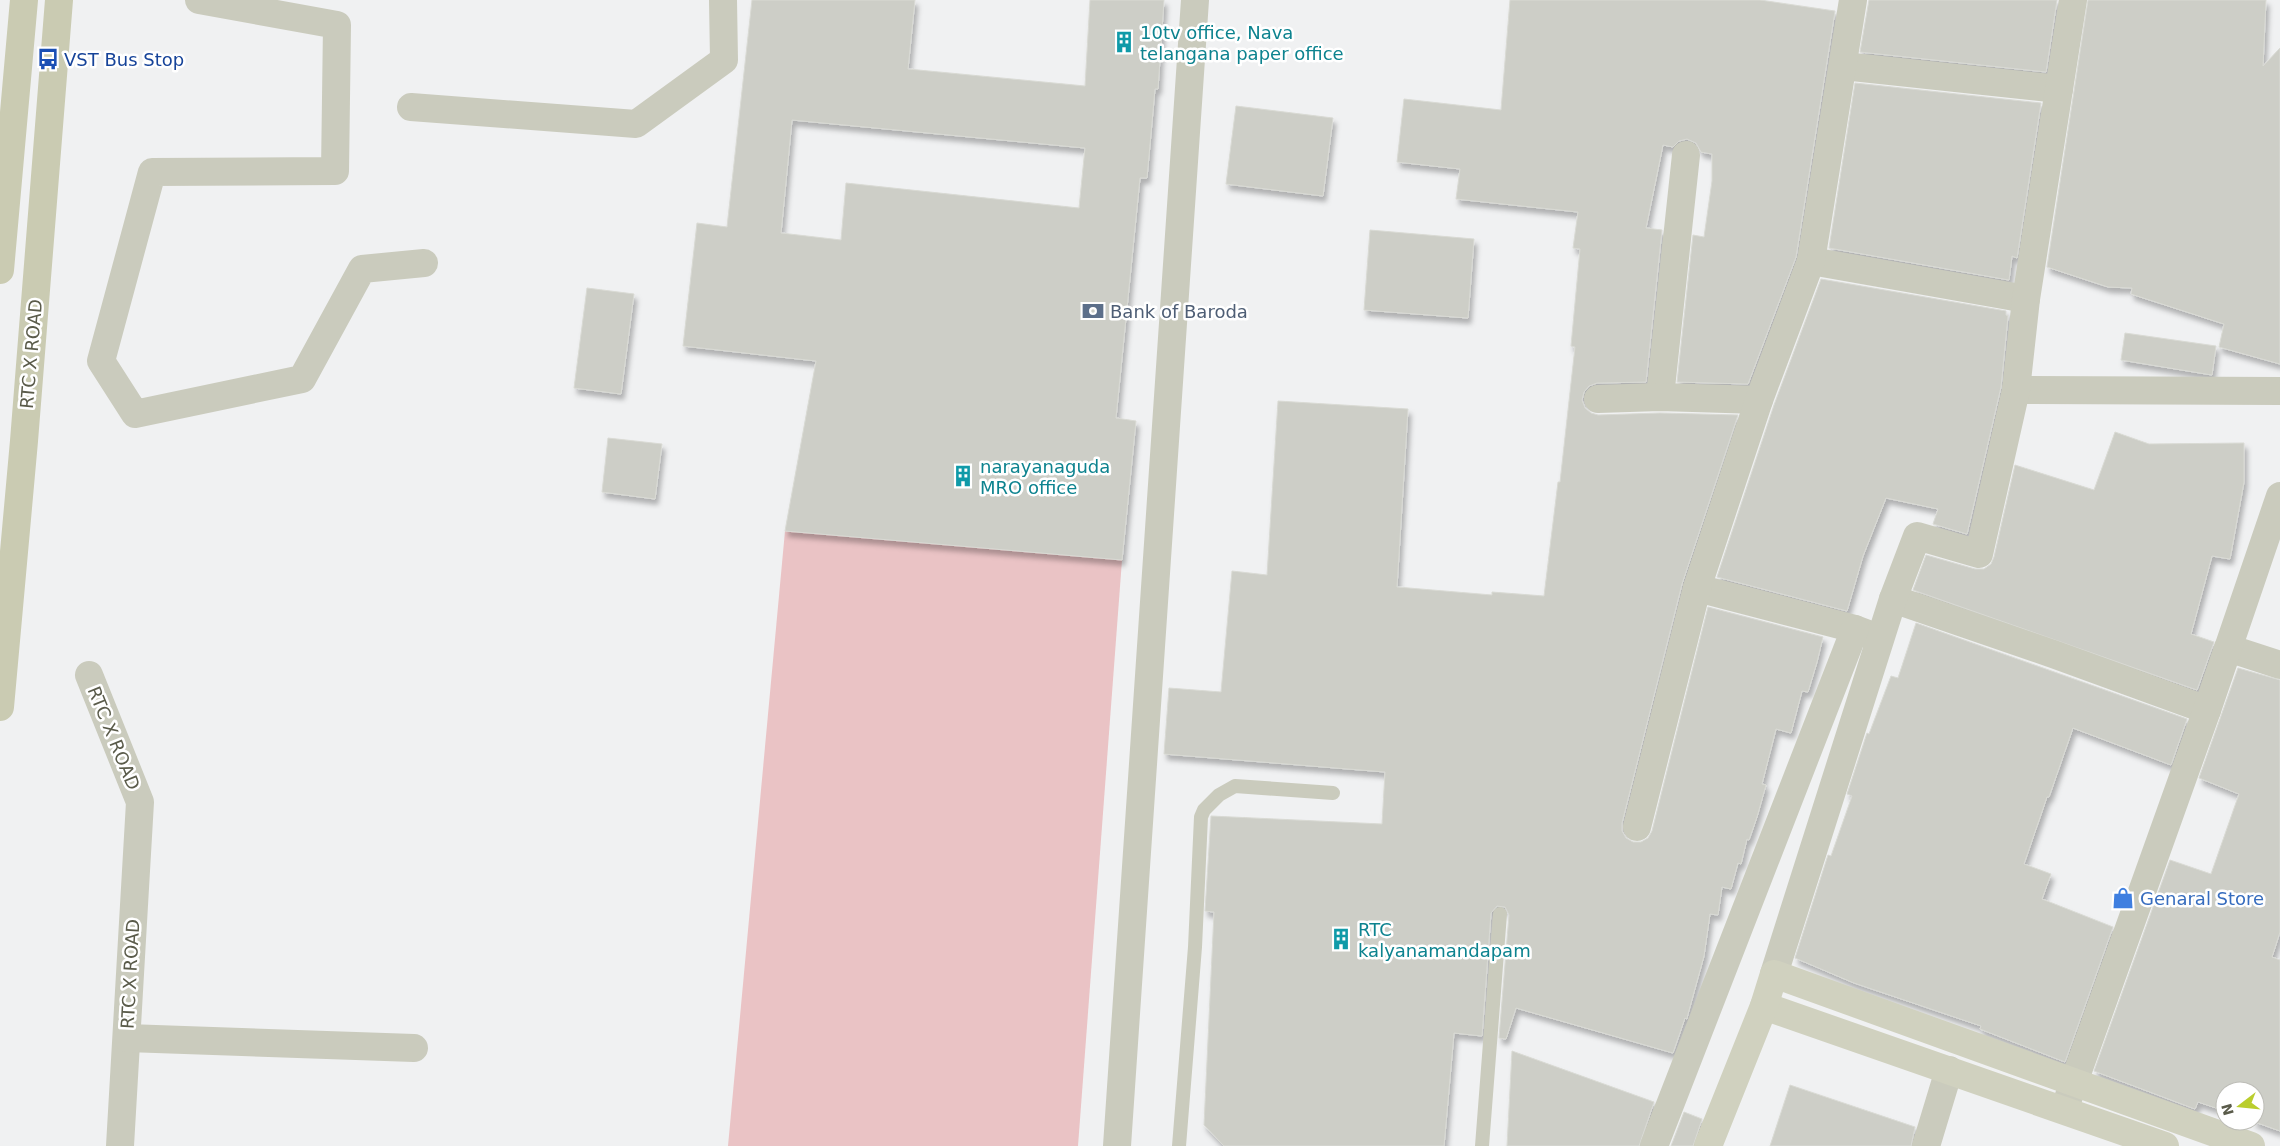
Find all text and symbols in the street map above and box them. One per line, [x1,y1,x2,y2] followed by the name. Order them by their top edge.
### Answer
[1140,22,1344,64] place label: 10tv office, Nava telangana paper office
[1111,29,1137,55] building icon: 10tv office, Nava telangana paper office
[35,46,61,72] bus stop icon: VST Bus Stop
[64,49,184,70] place label: VST Bus Stop
[16,298,46,410] street label: RTC X ROAD
[1080,298,1106,324] bank icon: Bank of Baroda
[1110,301,1248,322] place label: Bank of Baroda
[980,456,1110,498] place label: narayanaguda MRO office
[950,463,976,489] building icon: narayanaguda MRO office
[84,683,144,793] street label: RTC X ROAD
[2110,885,2136,911] shop icon: Genaral Store
[2140,888,2264,909] place label: Genaral Store
[117,919,143,1029] street label: RTC X ROAD
[1358,919,1531,961] place label: RTC kalyanamandapam
[1328,926,1354,952] building icon: RTC kalyanamandapam
[2215,1081,2265,1131] north arrow
[2218,1102,2237,1117] text: N

